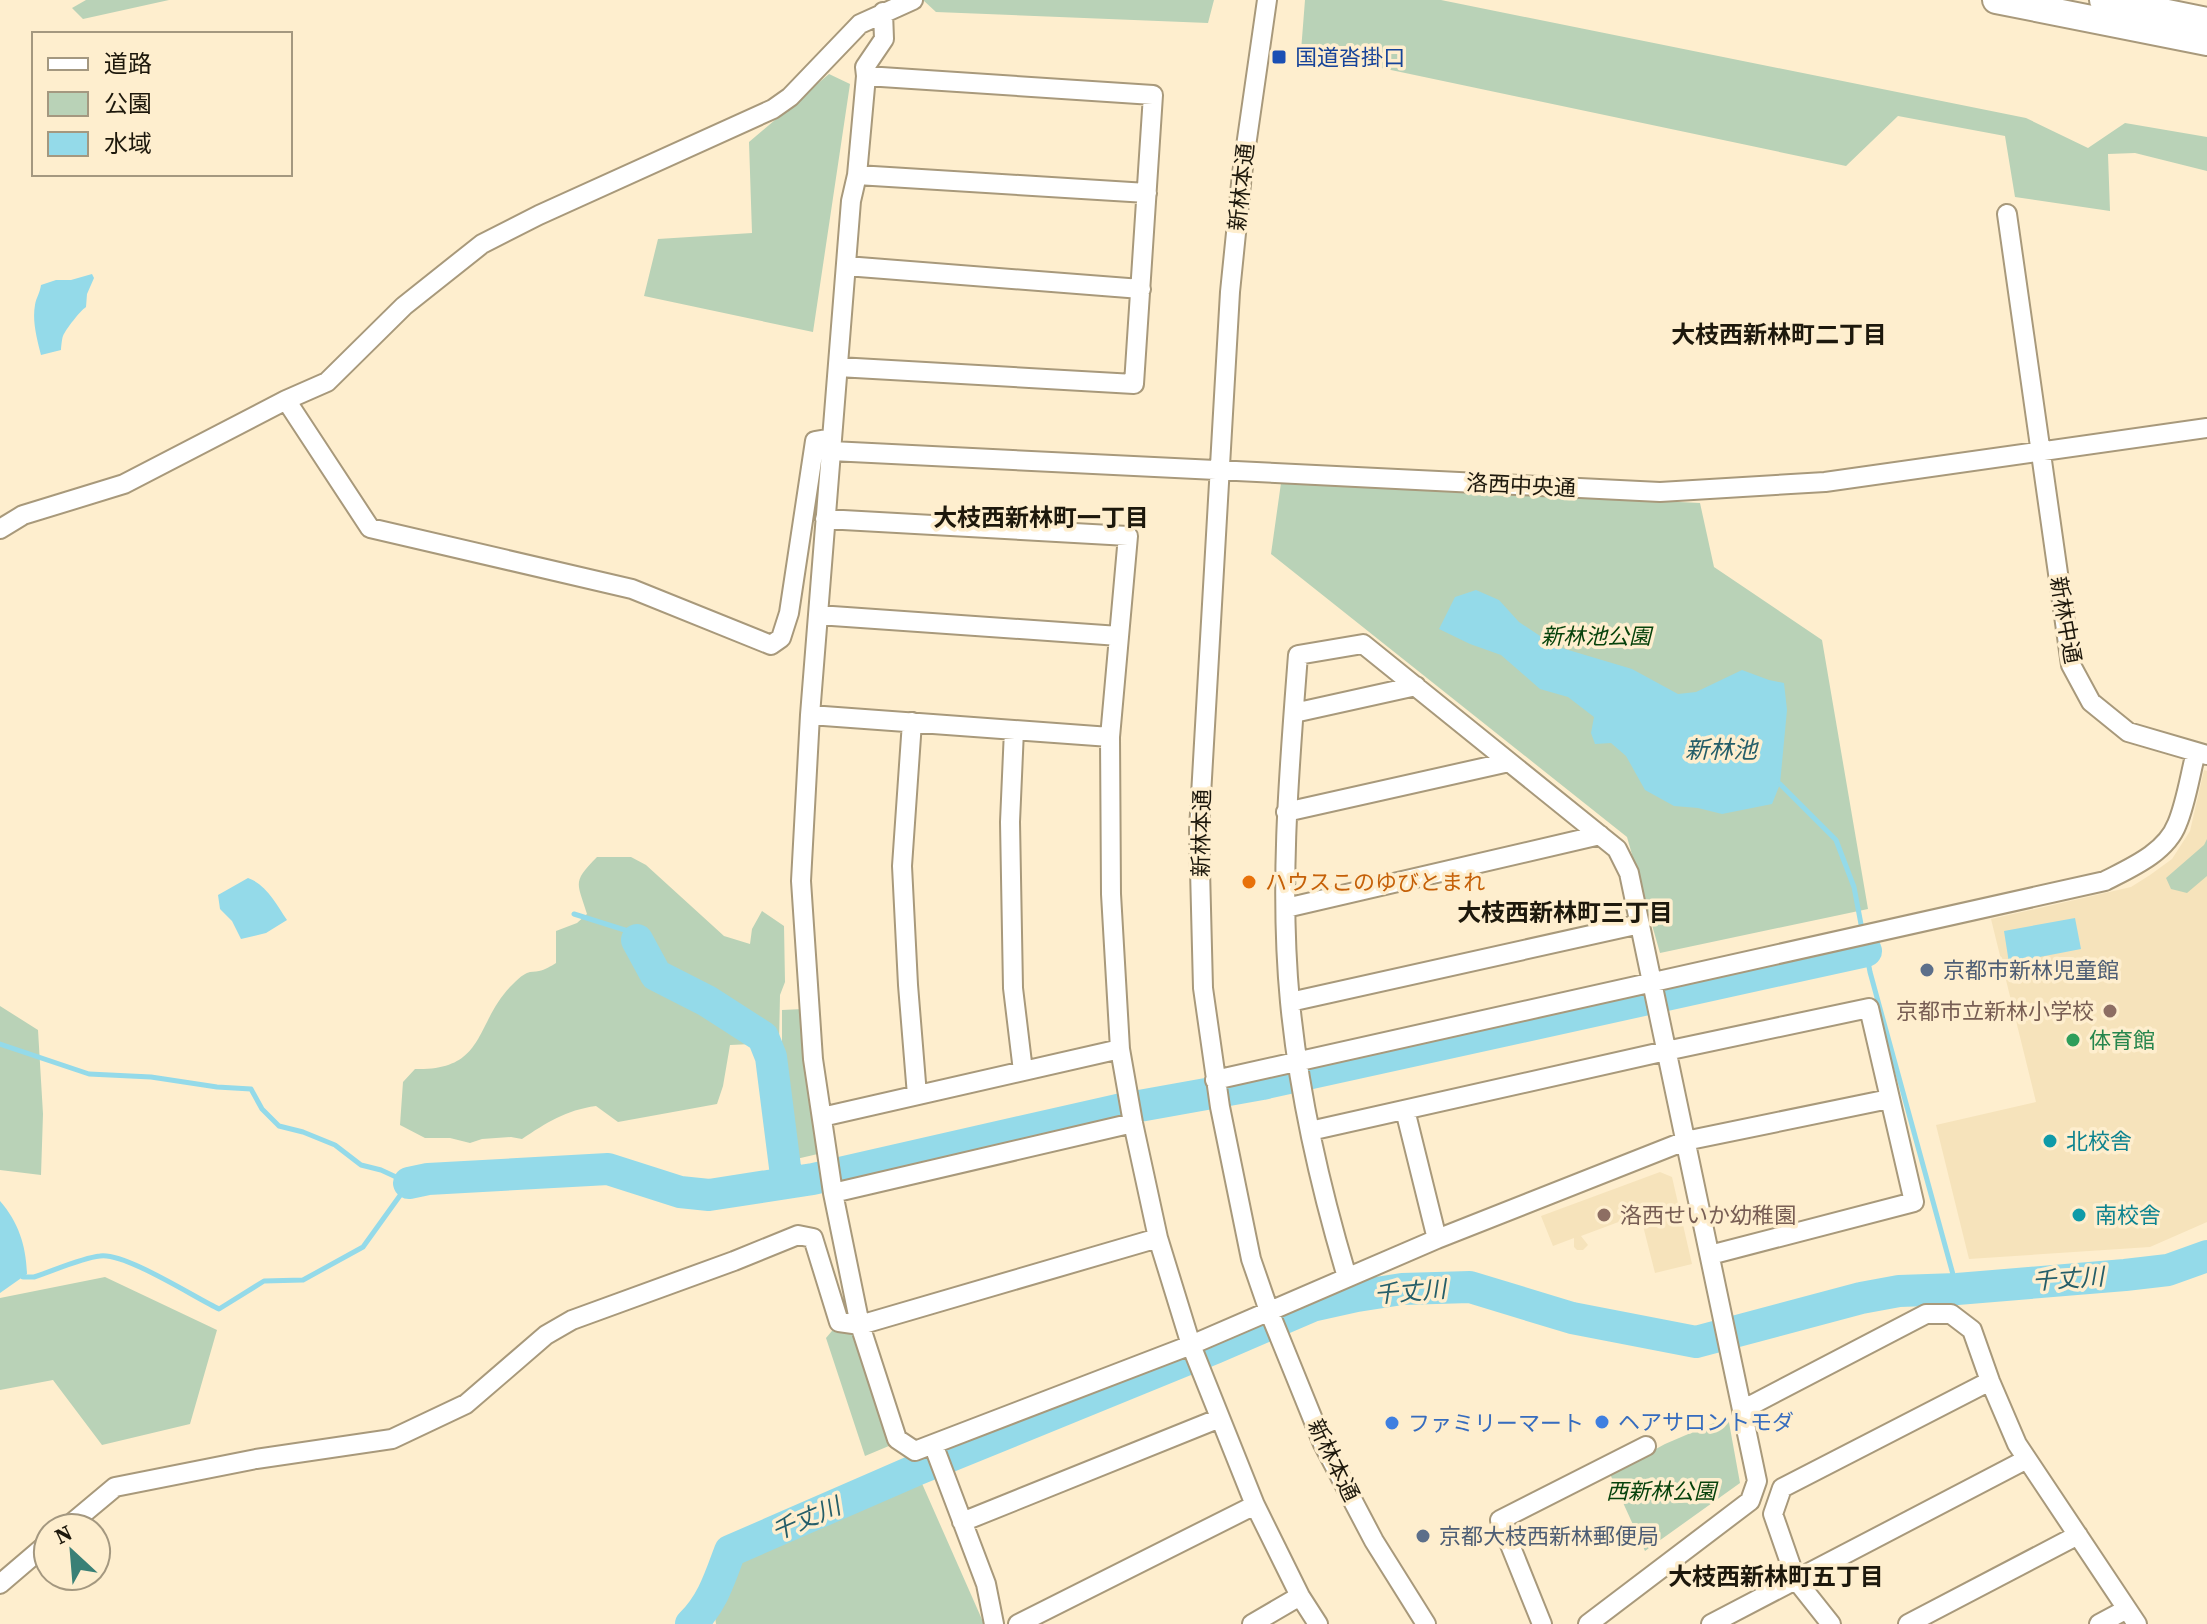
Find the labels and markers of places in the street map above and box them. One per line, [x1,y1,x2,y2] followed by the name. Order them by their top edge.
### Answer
[1295,42,1405,72] place label: 国道沓掛口
[1270,48,1288,66] marker: 国道沓掛口
[1265,867,1485,897] place label: ハウスこのゆびとまれ
[1240,873,1258,891] marker: ハウスこのゆびとまれ
[1943,955,2119,985] place label: 京都市新林児童館
[1918,961,1936,979] marker: 京都市新林児童館
[1896,996,2094,1026] place label: 京都市立新林小学校
[2101,1002,2119,1020] marker: 京都市立新林小学校
[2089,1025,2155,1055] place label: 体育館
[2064,1031,2082,1049] marker: 体育館
[2066,1126,2132,1156] place label: 北校舎
[2041,1132,2059,1150] marker: 北校舎
[1620,1200,1796,1230] place label: 洛西せいか幼稚園
[2095,1200,2161,1230] place label: 南校舎
[1595,1206,1613,1224] marker: 洛西せいか幼稚園
[2070,1206,2088,1224] marker: 南校舎
[1618,1407,1794,1437] place label: ヘアサロントモダ
[1408,1408,1584,1438] place label: ファミリーマート
[1593,1413,1611,1431] marker: ヘアサロントモダ
[1383,1414,1401,1432] marker: ファミリーマート
[1439,1521,1659,1551] place label: 京都大枝西新林郵便局
[1414,1527,1432,1545] marker: 京都大枝西新林郵便局

